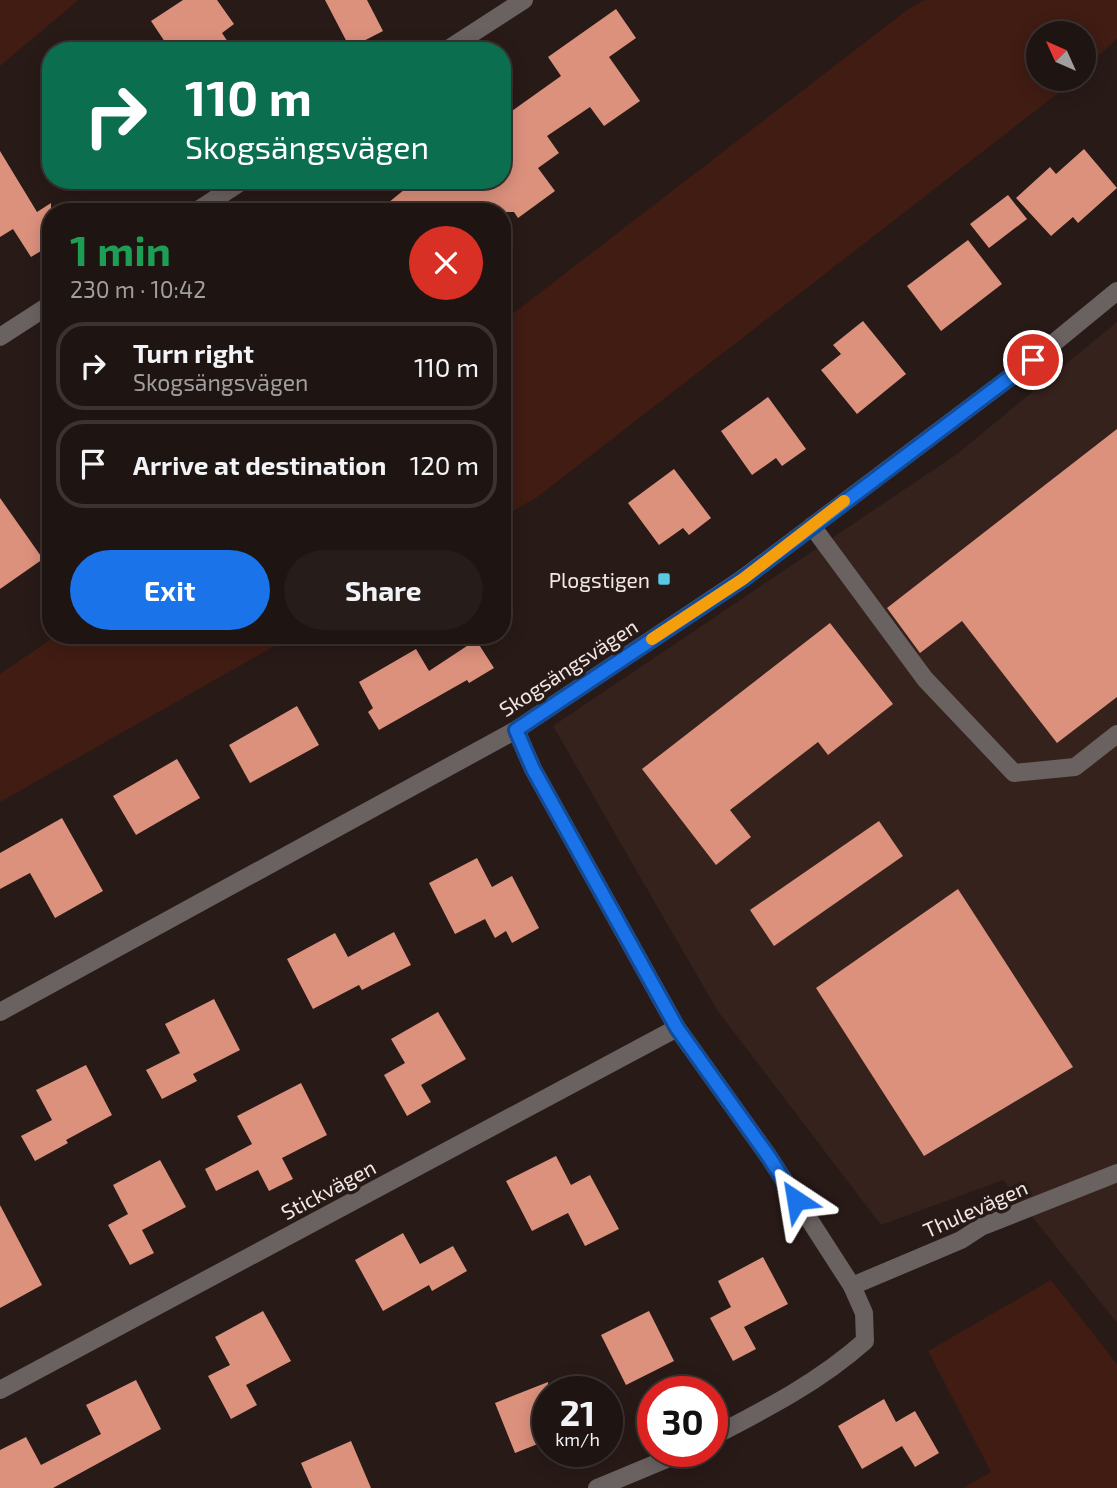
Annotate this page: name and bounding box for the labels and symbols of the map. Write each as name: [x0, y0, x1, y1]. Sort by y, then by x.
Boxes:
north arrow: [1026, 21, 1096, 91]
pin: [1003, 330, 1063, 390]
place label: Plogstigen: [549, 567, 650, 592]
marker: Plogstigen: [656, 571, 672, 587]
street label: Skogsängsvägen: [494, 613, 642, 721]
street label: Stickvägen: [276, 1154, 380, 1224]
position arrow: [759, 1163, 833, 1237]
street label: Thulevägen: [919, 1174, 1031, 1242]
speed limit sign: 30: [637, 1376, 728, 1467]

